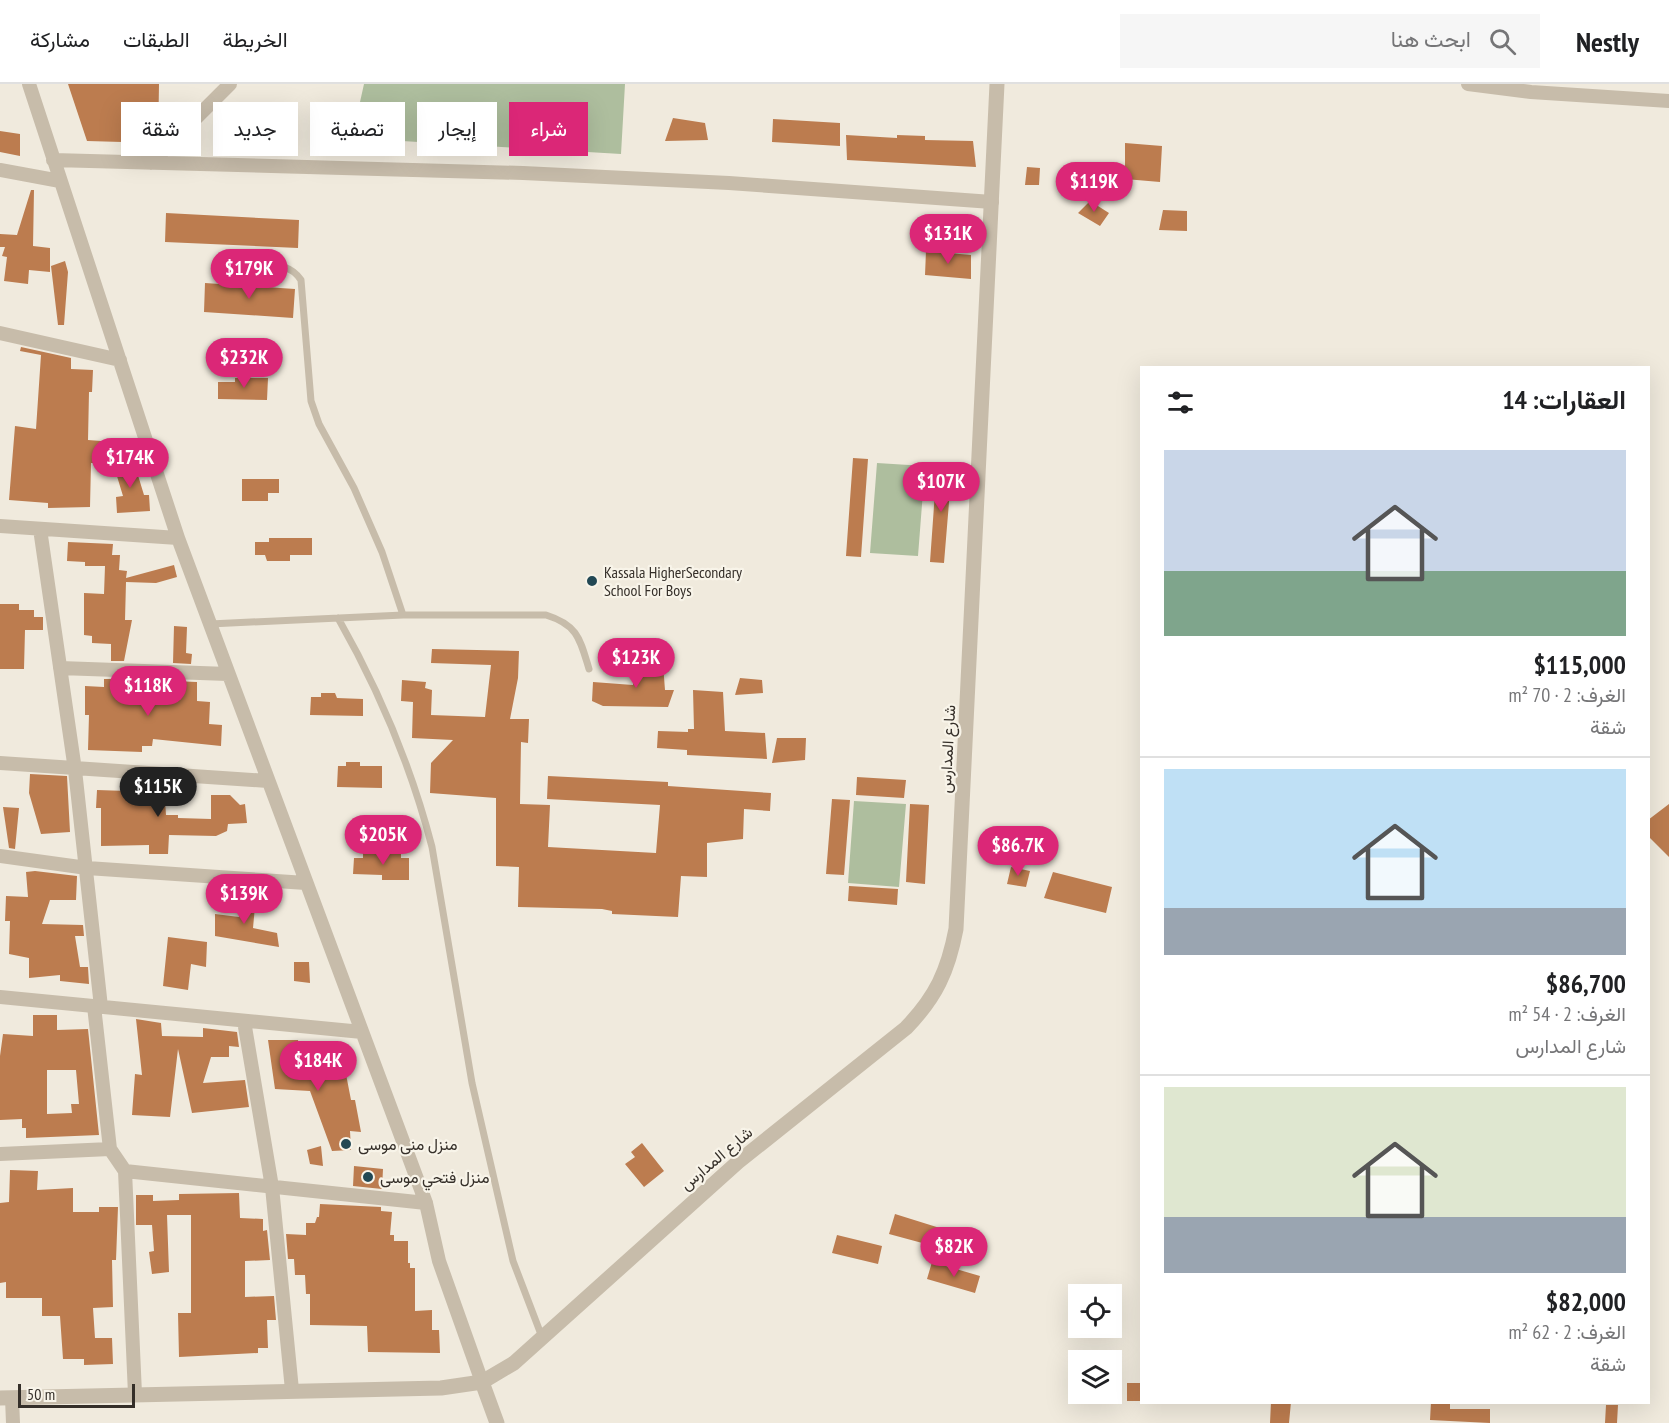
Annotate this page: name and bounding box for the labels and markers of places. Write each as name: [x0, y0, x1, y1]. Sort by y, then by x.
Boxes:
pin: $119K: [1052, 162, 1136, 213]
pin: $131K: [906, 214, 990, 265]
pin: $179K: [207, 249, 291, 300]
pin: $232K: [202, 338, 286, 389]
pin: $174K: [88, 438, 172, 489]
pin: $107K: [899, 462, 983, 513]
place label: Kassala HigherSecondary School For Boys: [604, 562, 742, 600]
marker: Kassala HigherSecondary School For Boys: [585, 574, 599, 588]
pin: $123K: [594, 638, 678, 689]
pin: $118K: [106, 666, 190, 717]
pin: $115K: [116, 767, 200, 818]
pin: $205K: [341, 815, 425, 866]
pin: $86.7K: [969, 826, 1067, 877]
pin: $139K: [202, 874, 286, 925]
pin: $184K: [276, 1041, 360, 1092]
place label: منزل منى موسى: [358, 1134, 458, 1155]
marker: منزل منى موسى: [339, 1137, 353, 1151]
place label: منزل فتحي موسى: [380, 1167, 490, 1191]
marker: منزل فتحي موسى: [361, 1170, 375, 1184]
pin: $82K: [918, 1227, 990, 1278]

